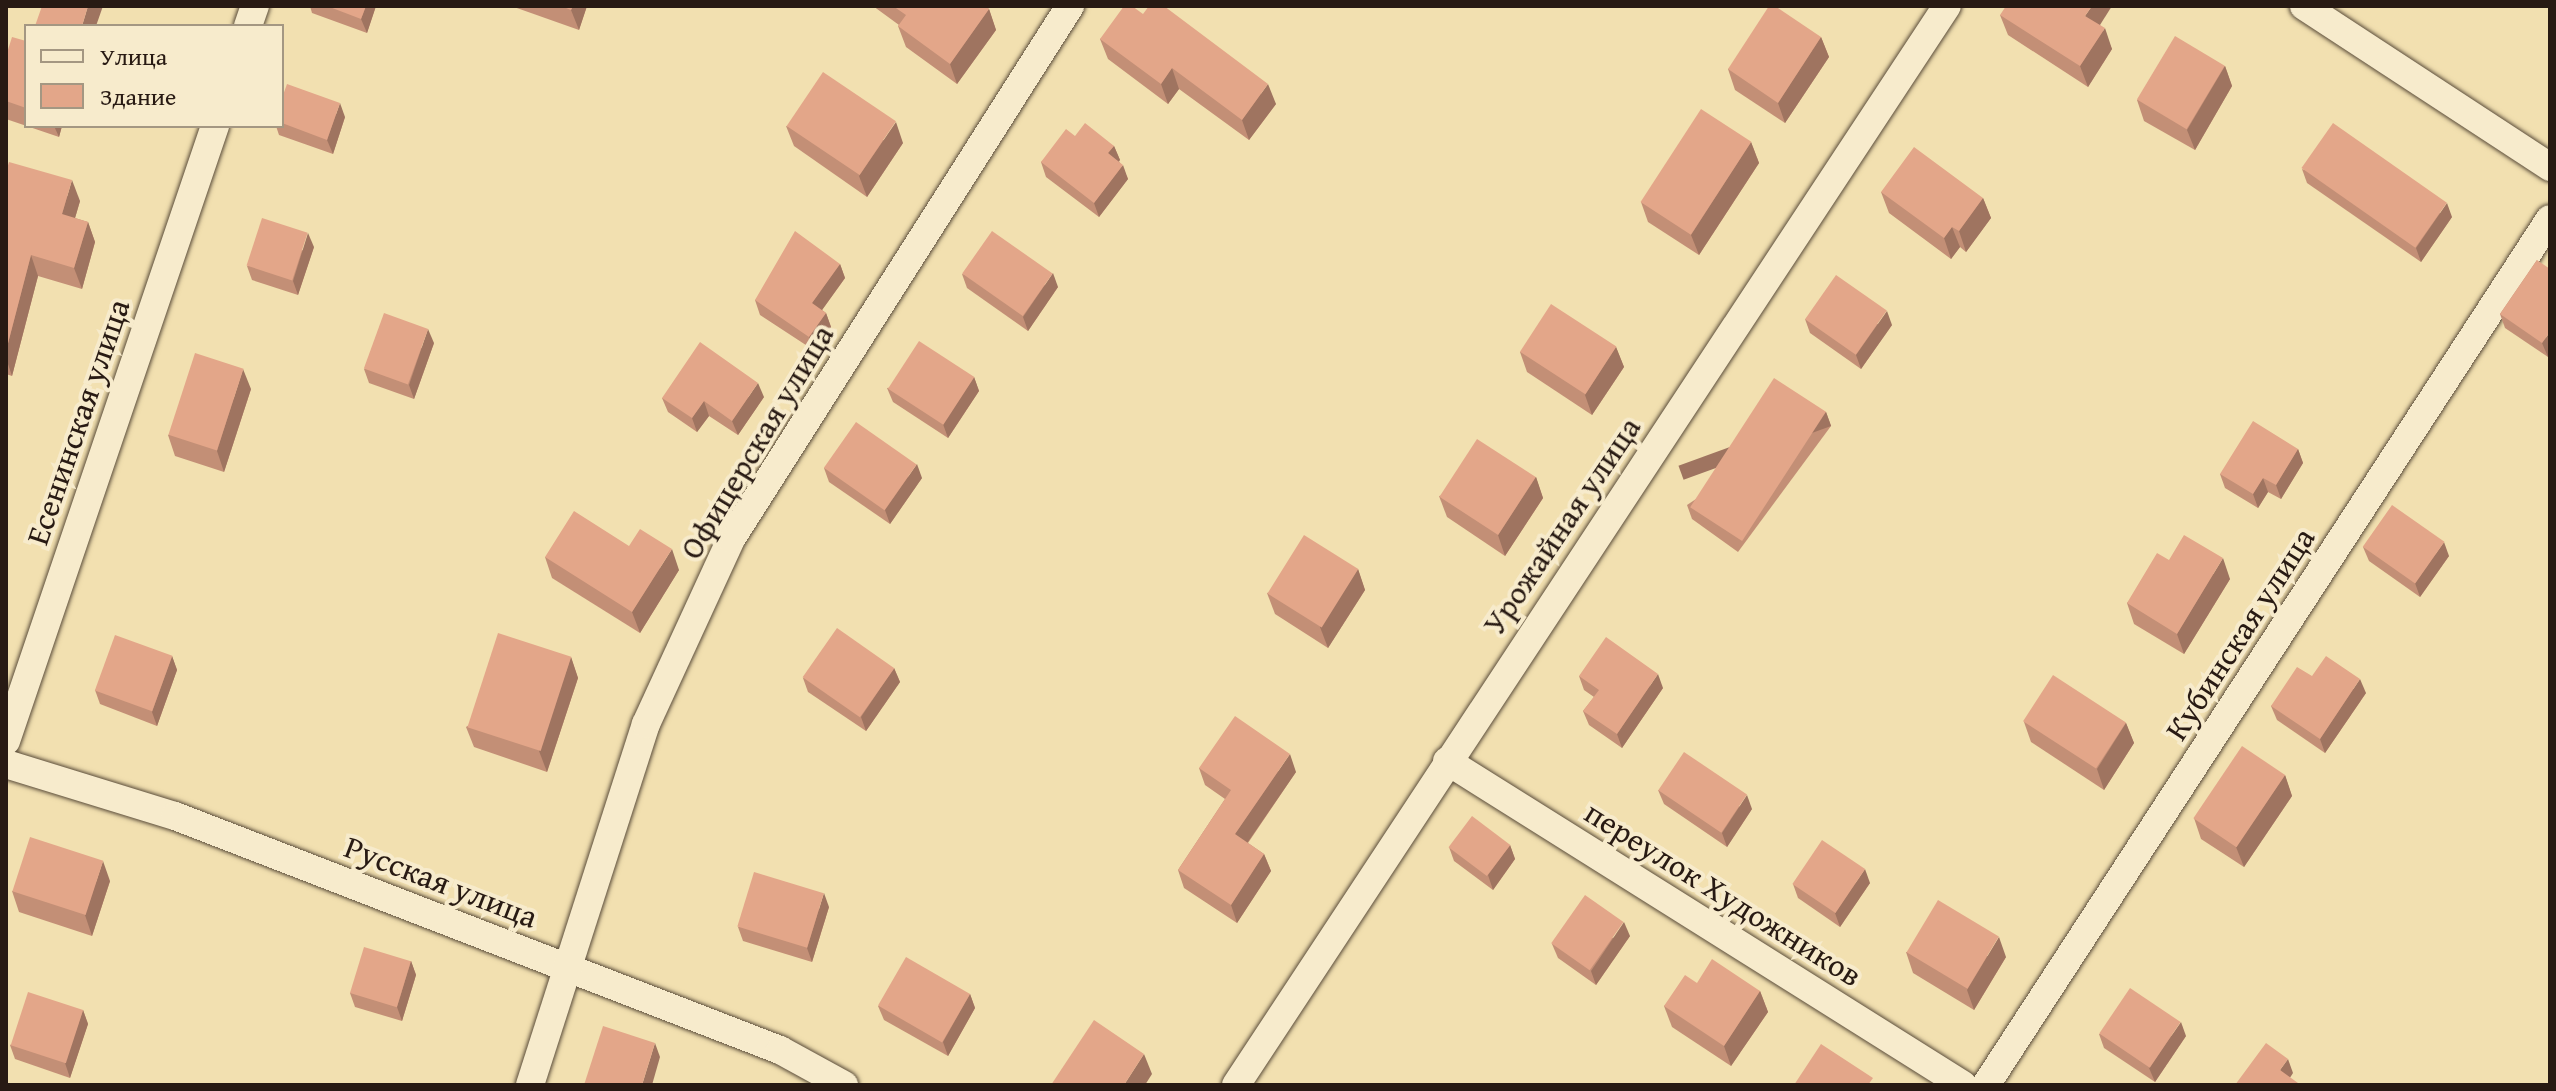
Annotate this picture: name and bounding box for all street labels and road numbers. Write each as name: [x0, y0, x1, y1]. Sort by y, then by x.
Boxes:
street label: Есенинская улица: [18, 294, 138, 550]
street label: Офицерская улица: [672, 318, 842, 566]
street label: Урожайная улица: [1475, 410, 1649, 642]
street label: Кубинская улица: [2157, 520, 2323, 748]
street label: переулок Художников: [1578, 793, 1868, 995]
street label: Русская улица: [339, 828, 543, 936]

